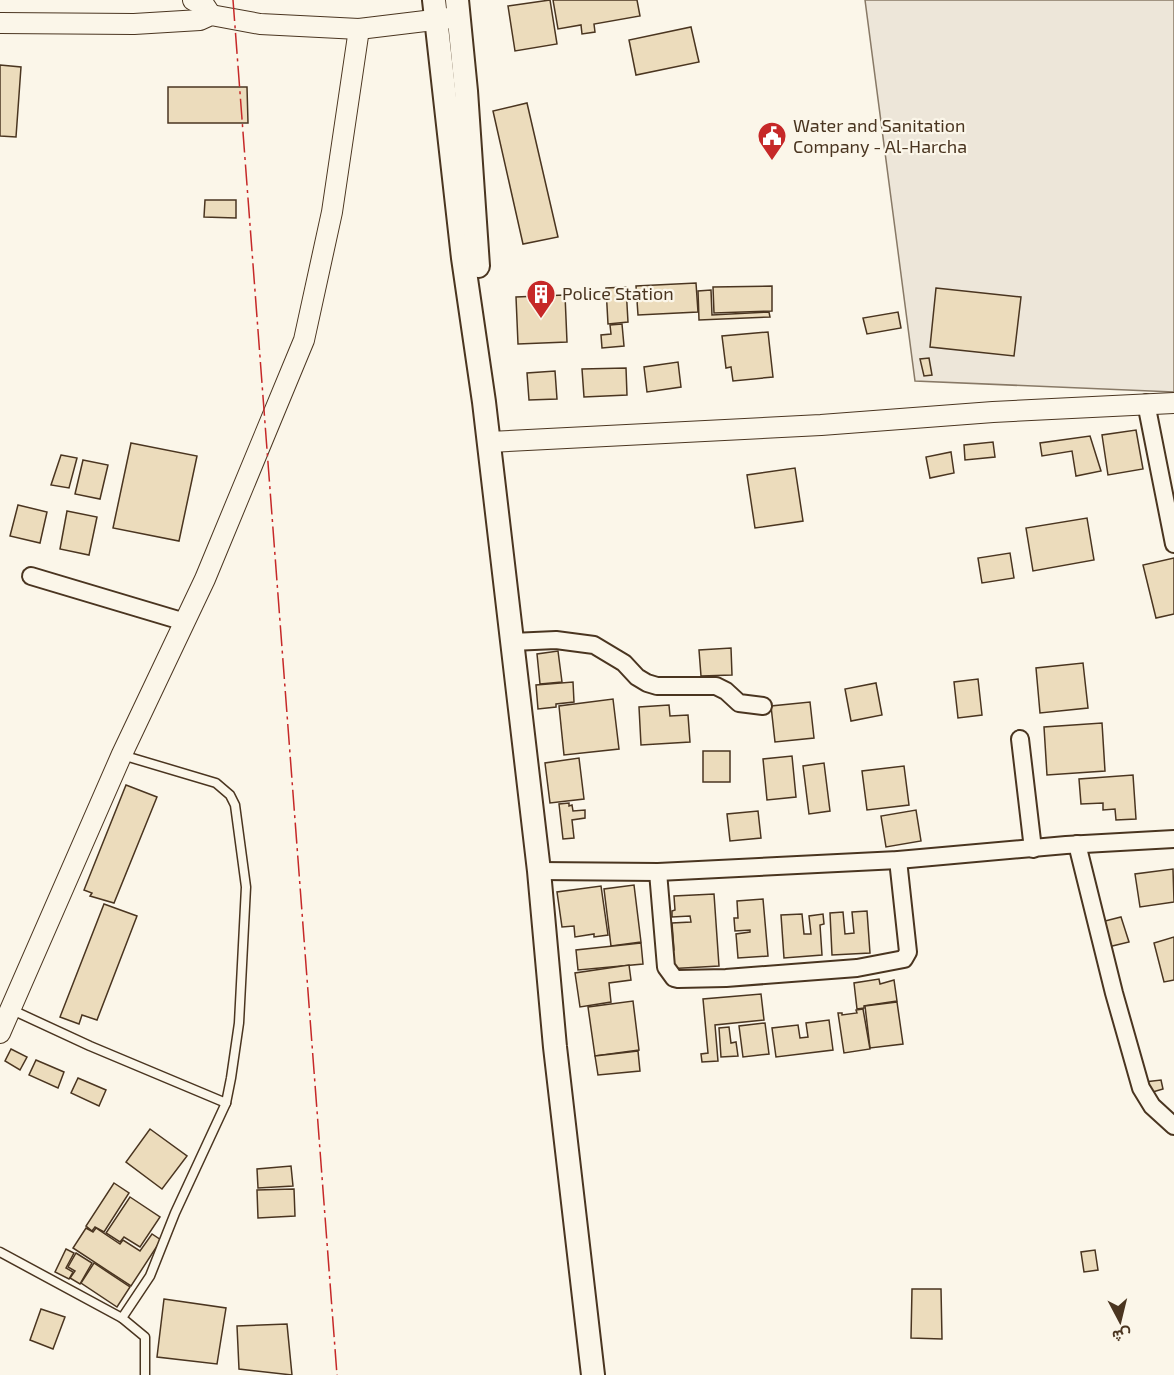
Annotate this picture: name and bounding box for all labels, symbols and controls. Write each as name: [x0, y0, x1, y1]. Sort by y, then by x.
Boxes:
place label: Water and Sanitation Company - Al-Harcha: [793, 114, 967, 157]
public building icon: Water and Sanitation Company - Al-Harcha: [756, 120, 788, 162]
building icon: Police Station: [525, 278, 557, 320]
place label: Police Station: [562, 282, 674, 304]
north arrow: [1090, 1291, 1150, 1351]
text: ش: [1111, 1325, 1133, 1347]

